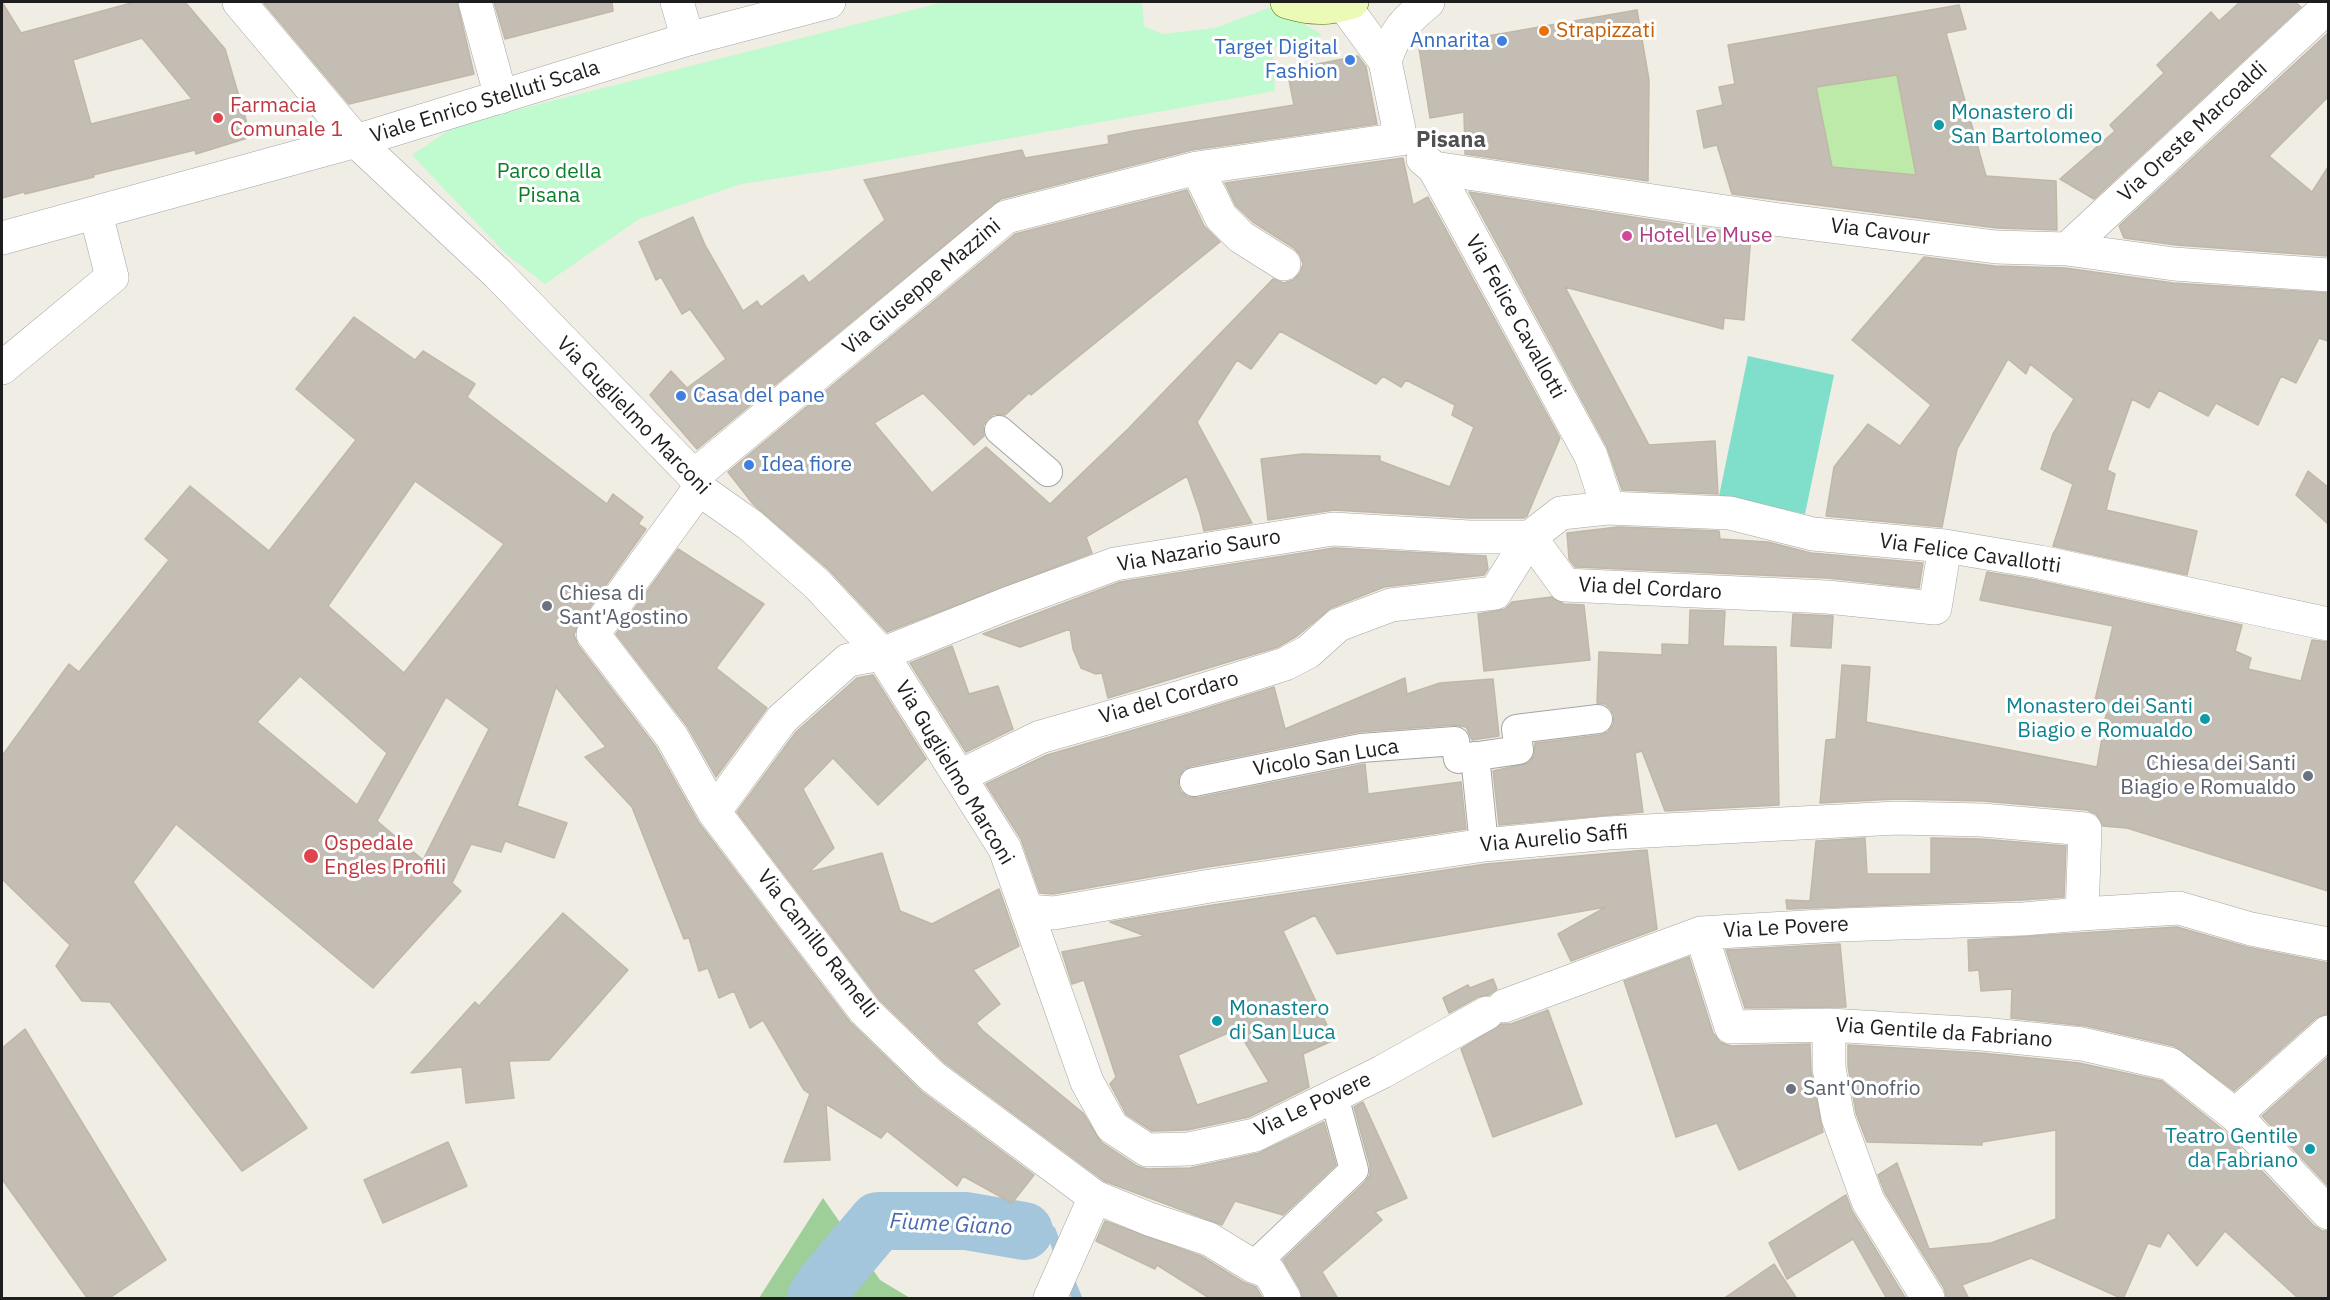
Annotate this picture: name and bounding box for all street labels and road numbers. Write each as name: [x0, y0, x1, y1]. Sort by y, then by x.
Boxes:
street label: Viale Enrico Stelluti Scala: [367, 55, 603, 149]
street label: Via Oreste Marcoaldi: [2113, 56, 2273, 208]
street label: Via Giuseppe Mazzini: [838, 213, 1006, 361]
street label: Via Cavour: [1829, 213, 1931, 251]
street label: Via Felice Cavallotti: [1460, 231, 1570, 403]
street label: Via Guglielmo Marconi: [551, 332, 715, 500]
street label: Via Nazario Sauro: [1115, 524, 1283, 578]
street label: Via Felice Cavallotti: [1878, 529, 2062, 579]
street label: Via del Cordaro: [1578, 573, 1722, 605]
street label: Via del Cordaro: [1096, 666, 1242, 730]
street label: Via Guglielmo Marconi: [889, 676, 1019, 870]
street label: Vicolo San Luca: [1251, 734, 1401, 782]
street label: Via Aurelio Saffi: [1479, 820, 1629, 858]
street label: Via Camillo Ramelli: [751, 865, 883, 1023]
street label: Via Le Povere: [1723, 912, 1849, 944]
street label: Via Gentile da Fabriano: [1835, 1013, 2053, 1053]
street label: Via Le Povere: [1251, 1067, 1375, 1143]

